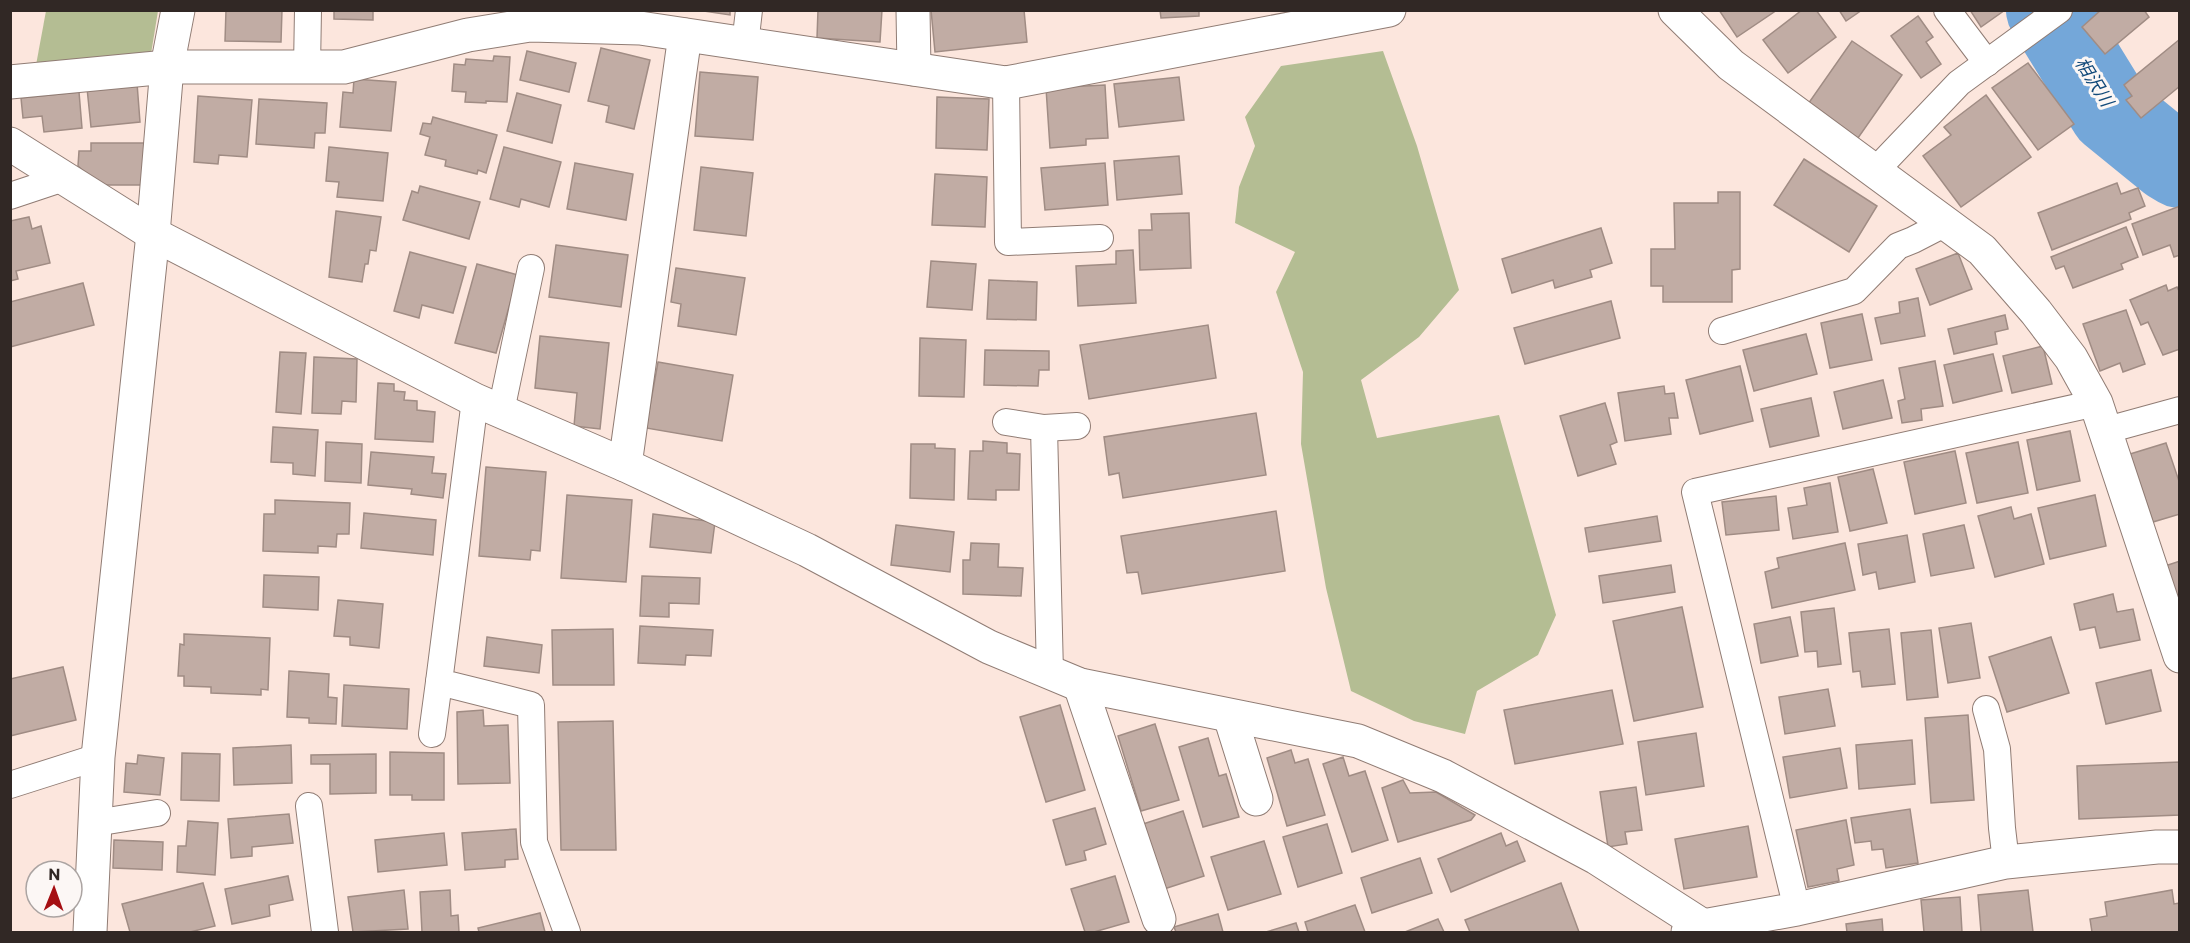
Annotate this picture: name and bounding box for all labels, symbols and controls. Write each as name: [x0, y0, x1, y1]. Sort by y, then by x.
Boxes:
water label: 相沢川: [2071, 53, 2120, 112]
north arrow: [24, 859, 84, 919]
text: N: [48, 864, 60, 883]

